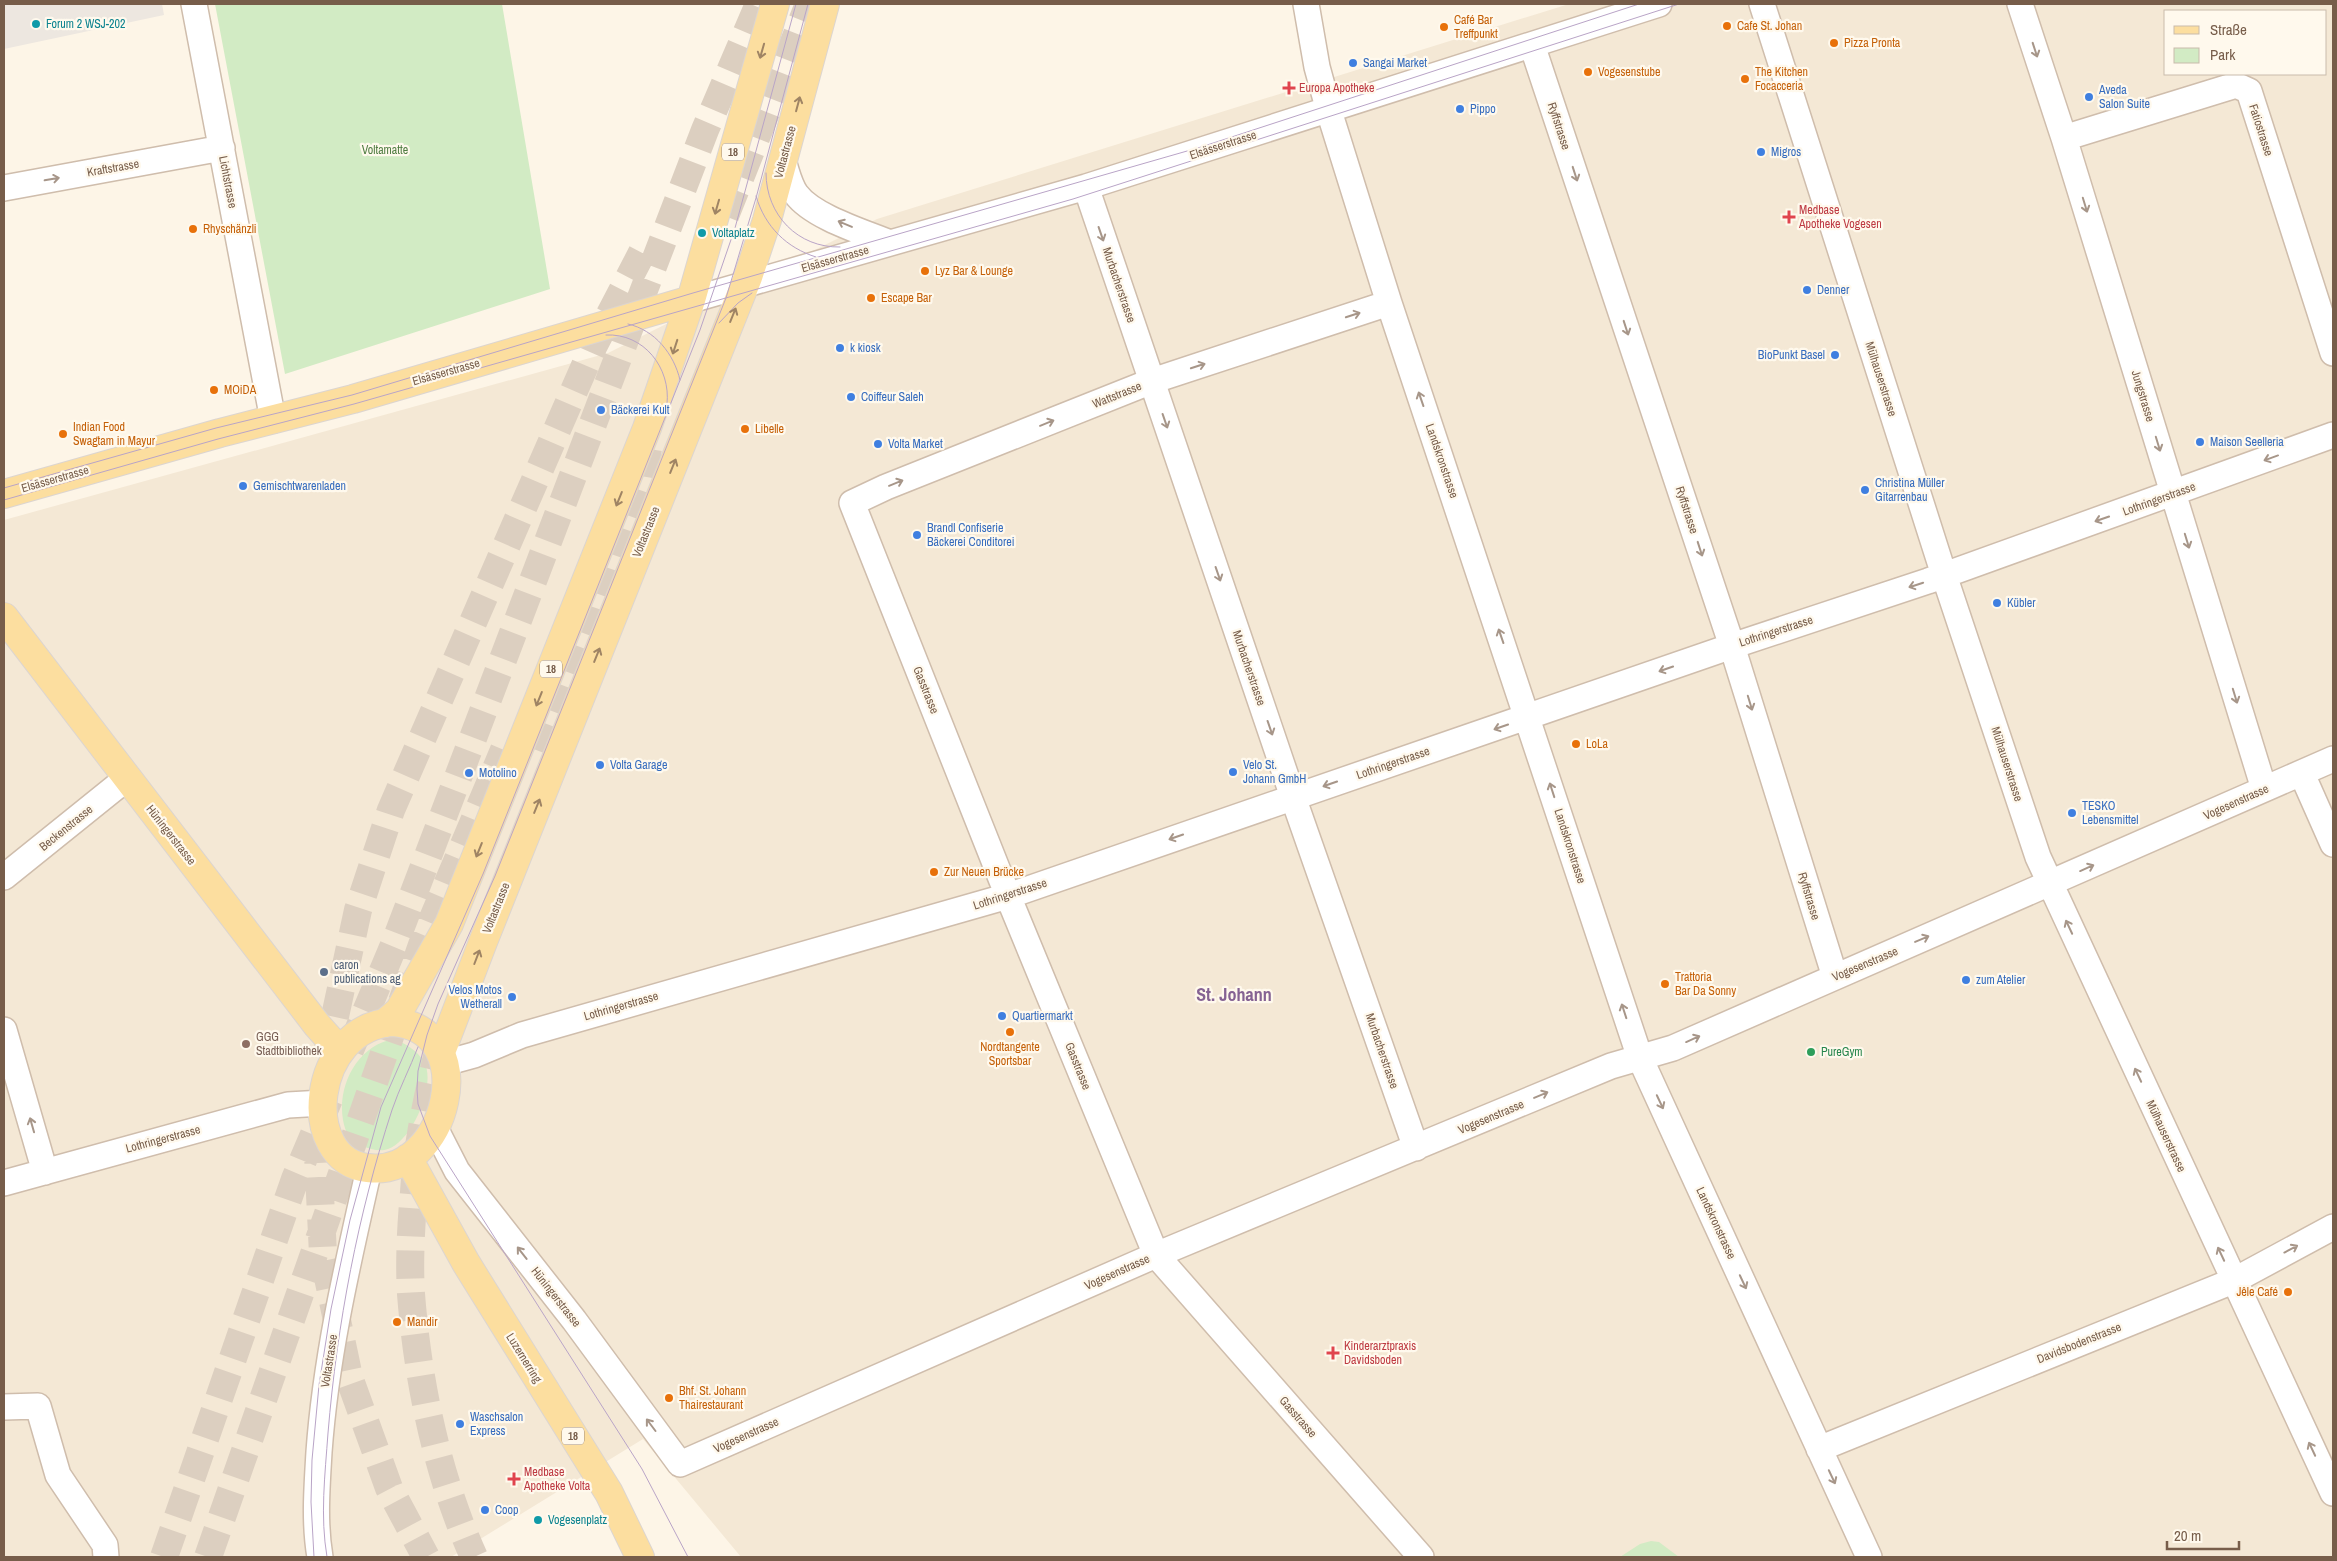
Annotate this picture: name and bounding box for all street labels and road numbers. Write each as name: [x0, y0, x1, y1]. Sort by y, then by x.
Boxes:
street label: Ryffstrasse: [1544, 100, 1574, 152]
street label: Fatiostrasse: [2245, 102, 2277, 158]
street label: Voltastrasse: [770, 124, 800, 180]
street label: Elsässerstrasse: [1188, 127, 1258, 163]
road number: 18: [722, 144, 744, 160]
street label: Lichtstrasse: [215, 154, 241, 210]
street label: Kraftstrasse: [86, 156, 140, 180]
street label: Elsässerstrasse: [799, 242, 871, 276]
street label: Murbacherstrasse: [1099, 245, 1139, 325]
street label: Mülhauserstrasse: [1861, 340, 1901, 418]
street label: Elsässerstrasse: [410, 355, 482, 389]
street label: Jungstrasse: [2128, 368, 2158, 424]
street label: Wattstrasse: [1090, 378, 1144, 412]
street label: Landskronstrasse: [1422, 422, 1462, 500]
street label: Elsässerstrasse: [19, 462, 91, 496]
street label: Lothringerstrasse: [2120, 478, 2198, 520]
street label: Ryffstrasse: [1672, 484, 1702, 536]
street label: Voltastrasse: [629, 504, 663, 560]
street label: Lothringerstrasse: [1737, 612, 1815, 650]
street label: Murbacherstrasse: [1229, 628, 1269, 708]
road number: 18: [540, 661, 562, 678]
street label: Gasstrasse: [909, 664, 943, 716]
street label: Mülhauserstrasse: [1987, 725, 2027, 803]
street label: Lothringerstrasse: [1354, 743, 1432, 783]
street label: Vogesenstrasse: [2201, 780, 2271, 824]
street label: Beckenstrasse: [36, 801, 96, 855]
street label: Hüningerstrasse: [142, 802, 200, 868]
street label: Landskronstrasse: [1550, 807, 1590, 885]
street label: Ryffstrasse: [1794, 870, 1824, 922]
street label: Lothringerstrasse: [971, 875, 1049, 913]
street label: Voltastrasse: [479, 880, 513, 936]
street label: Vogesenstrasse: [1830, 943, 1900, 985]
street label: Lothringerstrasse: [582, 988, 660, 1024]
street label: Murbacherstrasse: [1362, 1011, 1402, 1091]
street label: Gasstrasse: [1061, 1040, 1095, 1092]
street label: Vogesenstrasse: [1456, 1096, 1526, 1138]
street label: Mülhauserstrasse: [2142, 1097, 2190, 1175]
street label: Lothringerstrasse: [124, 1121, 202, 1157]
street label: Landskronstrasse: [1692, 1184, 1740, 1262]
street label: Vogesenstrasse: [1082, 1250, 1152, 1294]
street label: Hüningerstrasse: [527, 1264, 585, 1330]
street label: Davidsbodenstrasse: [2034, 1319, 2124, 1367]
street label: Luzernerring: [502, 1330, 546, 1386]
street label: Voltastrasse: [317, 1333, 341, 1389]
street label: Gasstrasse: [1276, 1393, 1320, 1441]
street label: Vogesenstrasse: [711, 1413, 781, 1457]
road number: 18: [562, 1428, 584, 1444]

